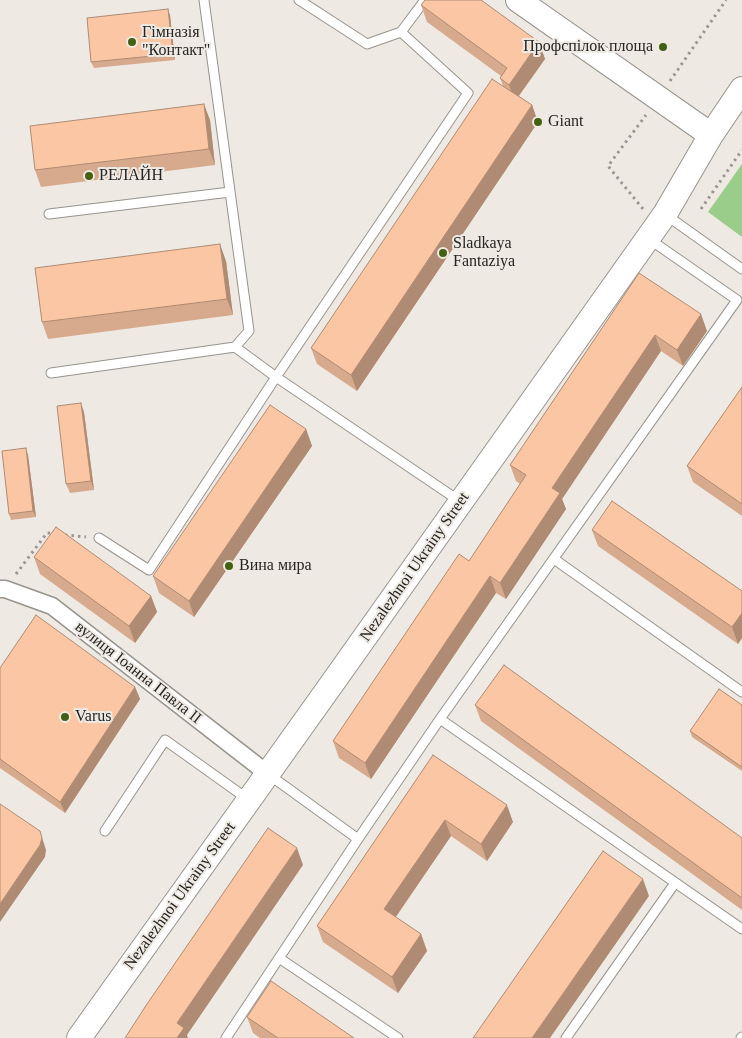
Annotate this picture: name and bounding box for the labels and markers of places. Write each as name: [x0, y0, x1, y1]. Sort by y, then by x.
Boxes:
place label: Гімназія "Контакт": [142, 23, 210, 61]
marker: Гімназія "Контакт": [126, 36, 138, 48]
place label: Профспілок площа: [523, 37, 653, 57]
marker: Профспілок площа: [657, 41, 669, 53]
place label: Giant: [548, 112, 584, 132]
marker: Giant: [532, 116, 544, 128]
place label: РЕЛАЙН: [99, 166, 163, 186]
marker: РЕЛАЙН: [83, 170, 95, 182]
place label: Sladkaya Fantaziya: [453, 234, 515, 272]
marker: Sladkaya Fantaziya: [437, 247, 449, 259]
place label: Вина мира: [239, 556, 312, 576]
marker: Вина мира: [223, 560, 235, 572]
place label: Varus: [75, 707, 111, 727]
marker: Varus: [59, 711, 71, 723]

